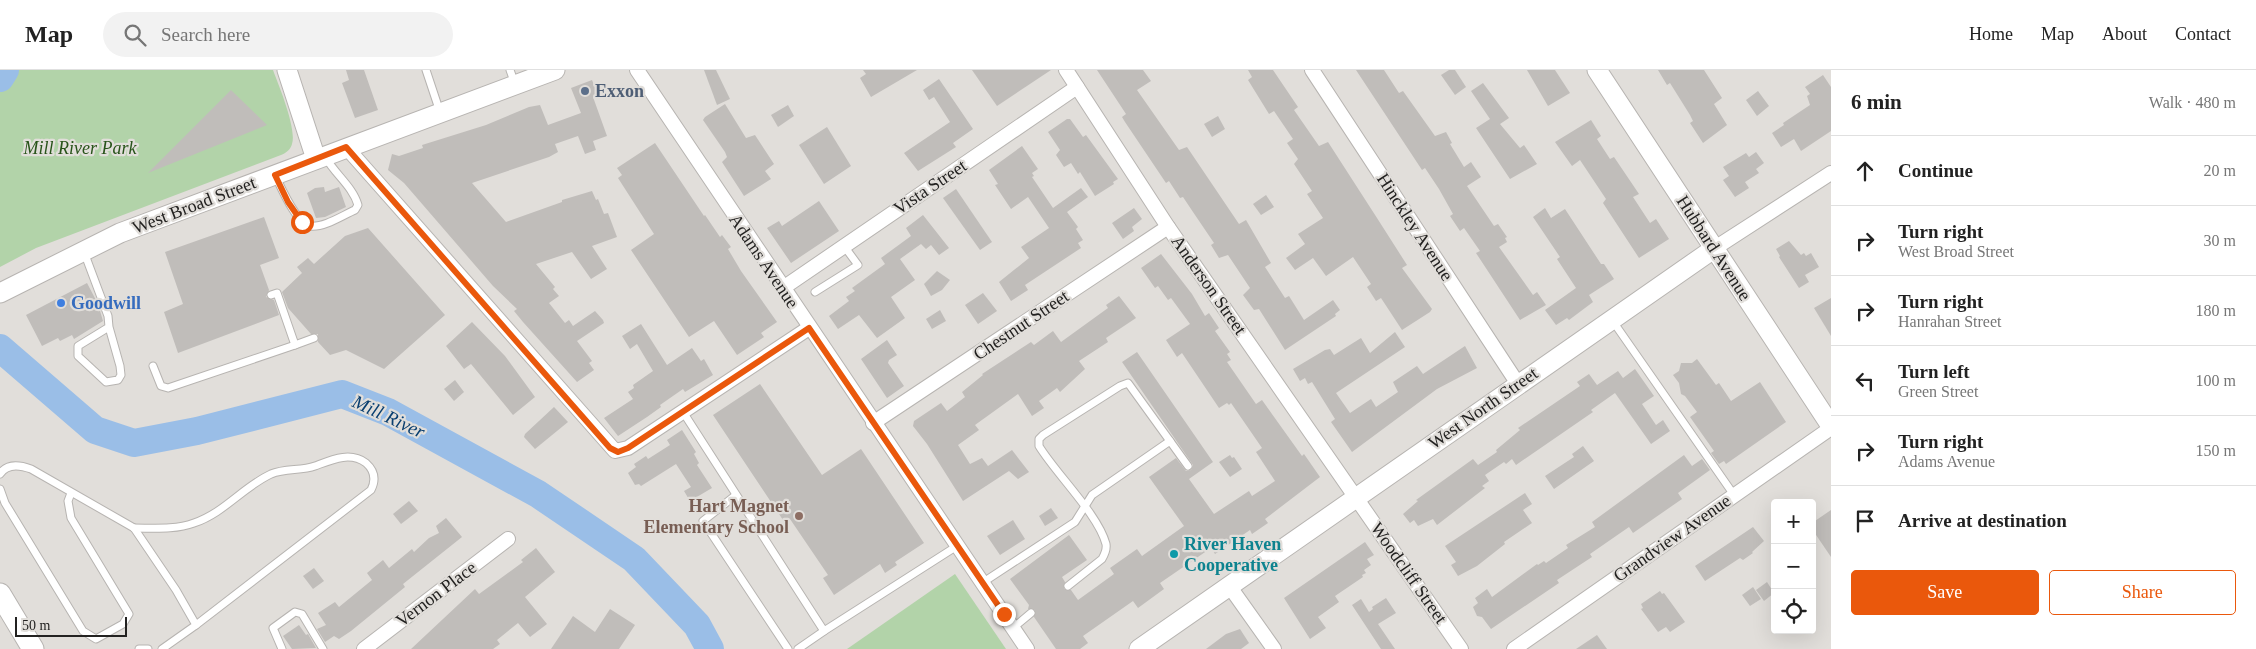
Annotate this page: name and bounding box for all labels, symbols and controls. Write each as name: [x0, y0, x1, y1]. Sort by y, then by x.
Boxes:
search box: [103, 12, 453, 57]
text: Map: [25, 21, 73, 47]
icon: search: [121, 21, 149, 49]
text: Search here: [161, 24, 250, 45]
text: Home: [1969, 24, 2013, 44]
text: Map: [2041, 24, 2074, 44]
text: About: [2102, 24, 2147, 44]
text: Contact: [2175, 24, 2231, 44]
place label: Exxon: [595, 81, 644, 101]
marker: Exxon: [579, 85, 591, 97]
text: 6 min: [1851, 90, 1902, 114]
text: Walk · 480 m: [2149, 94, 2236, 111]
park label: Mill River Park: [23, 138, 137, 158]
street label: Vista Street: [890, 155, 970, 219]
icon: ahead: [1851, 157, 1879, 185]
text: Continue: [1898, 160, 1973, 181]
text: 20 m: [2204, 162, 2236, 179]
street label: Hinckley Avenue: [1373, 169, 1457, 285]
street label: West Broad Street: [129, 172, 259, 238]
street label: Hubbard Avenue: [1673, 192, 1755, 304]
street label: Adams Avenue: [725, 210, 803, 312]
route start: [291, 211, 314, 234]
text: Turn right: [1898, 221, 1983, 242]
icon: right: [1851, 227, 1879, 255]
street label: Anderson Street: [1167, 232, 1251, 338]
text: 30 m: [2204, 232, 2236, 249]
text: West Broad Street: [1898, 243, 2014, 260]
street label: Chestnut Street: [970, 286, 1072, 364]
text: Turn right: [1898, 291, 1983, 312]
place label: Goodwill: [71, 293, 141, 313]
marker: Goodwill: [55, 297, 67, 309]
icon: right: [1851, 297, 1879, 325]
text: 180 m: [2196, 302, 2236, 319]
text: Hanrahan Street: [1898, 313, 2002, 330]
text: Turn left: [1898, 361, 1970, 382]
street label: West North Street: [1425, 363, 1541, 453]
icon: left: [1851, 367, 1879, 395]
text: 100 m: [2196, 372, 2236, 389]
text: Green Street: [1898, 383, 1978, 400]
water label: Mill River: [348, 390, 429, 443]
text: Turn right: [1898, 431, 1983, 452]
icon: right: [1851, 437, 1879, 465]
text: 150 m: [2196, 442, 2236, 459]
text: Adams Avenue: [1898, 453, 1995, 470]
street label: Grandview Avenue: [1610, 490, 1734, 586]
place label: Hart Magnet Elementary School: [644, 496, 789, 537]
map controls: [1771, 499, 1816, 634]
button: +: [1771, 499, 1816, 544]
icon: arrive: [1851, 507, 1879, 535]
marker: Hart Magnet Elementary School: [793, 510, 805, 522]
text: Arrive at destination: [1898, 510, 2067, 531]
street label: Woodcliff Street: [1367, 519, 1451, 627]
place label: River Haven Cooperative: [1184, 534, 1281, 575]
button: −: [1771, 544, 1816, 589]
marker: River Haven Cooperative: [1168, 548, 1180, 560]
street label: Vernon Place: [392, 557, 480, 631]
button: Save: [1851, 570, 2039, 615]
button: Share: [2049, 570, 2236, 615]
button: locate: [1771, 589, 1816, 634]
route end: [993, 603, 1016, 626]
scale bar: [15, 614, 128, 637]
text: 50 m: [22, 618, 50, 633]

